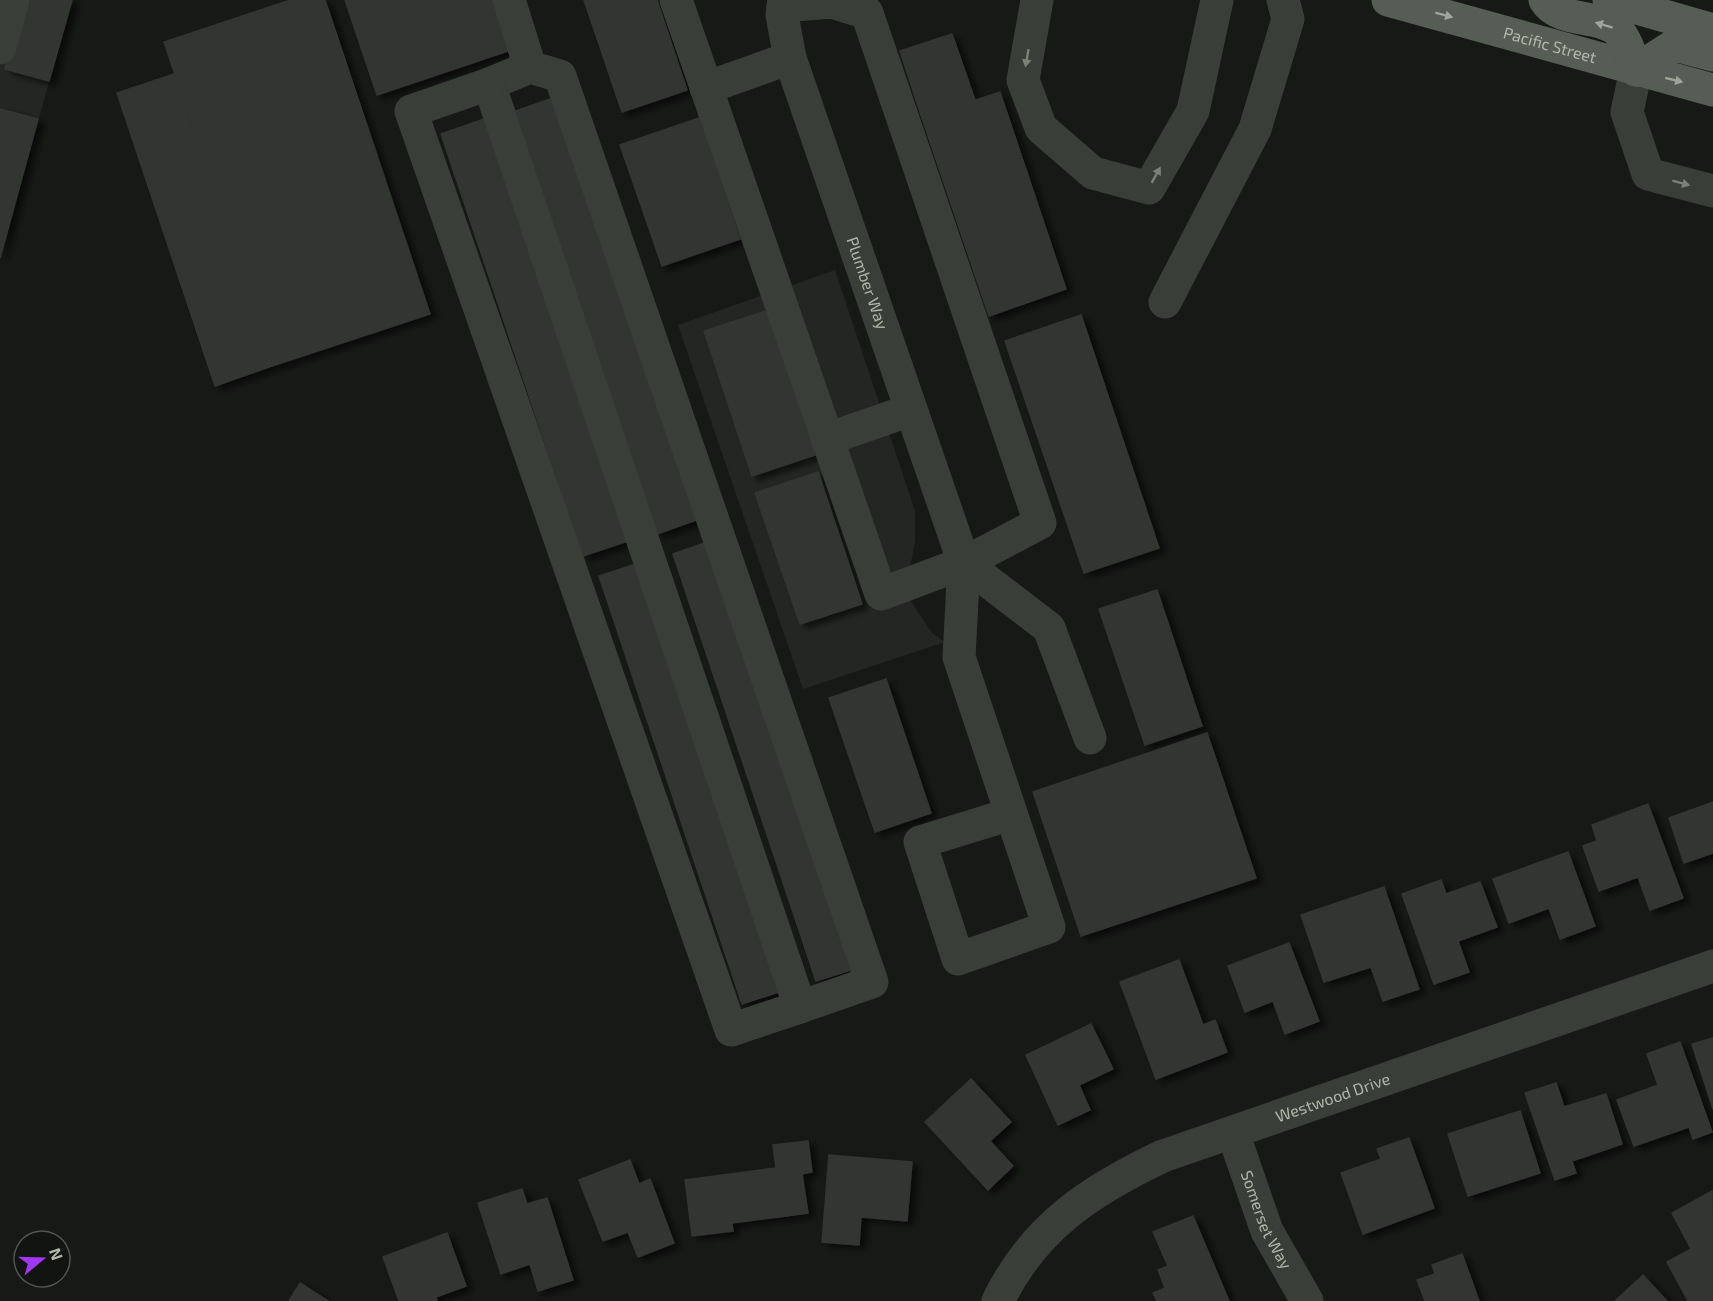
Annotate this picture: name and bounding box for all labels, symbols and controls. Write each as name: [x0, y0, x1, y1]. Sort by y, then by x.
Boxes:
one-way arrow: [1435, 11, 1453, 20]
one-way arrow: [1595, 20, 1613, 29]
street label: Pacific Street: [1501, 22, 1599, 66]
one-way arrow: [1022, 48, 1031, 67]
one-way arrow: [1665, 75, 1683, 85]
one-way arrow: [1151, 167, 1162, 183]
one-way arrow: [1672, 178, 1690, 188]
street label: Plumber Way: [843, 234, 893, 332]
street label: Westwood Drive: [1273, 1068, 1392, 1125]
street label: Somerset Way: [1238, 1168, 1297, 1272]
north arrow: [12, 1229, 72, 1289]
text: N: [46, 1245, 68, 1263]

